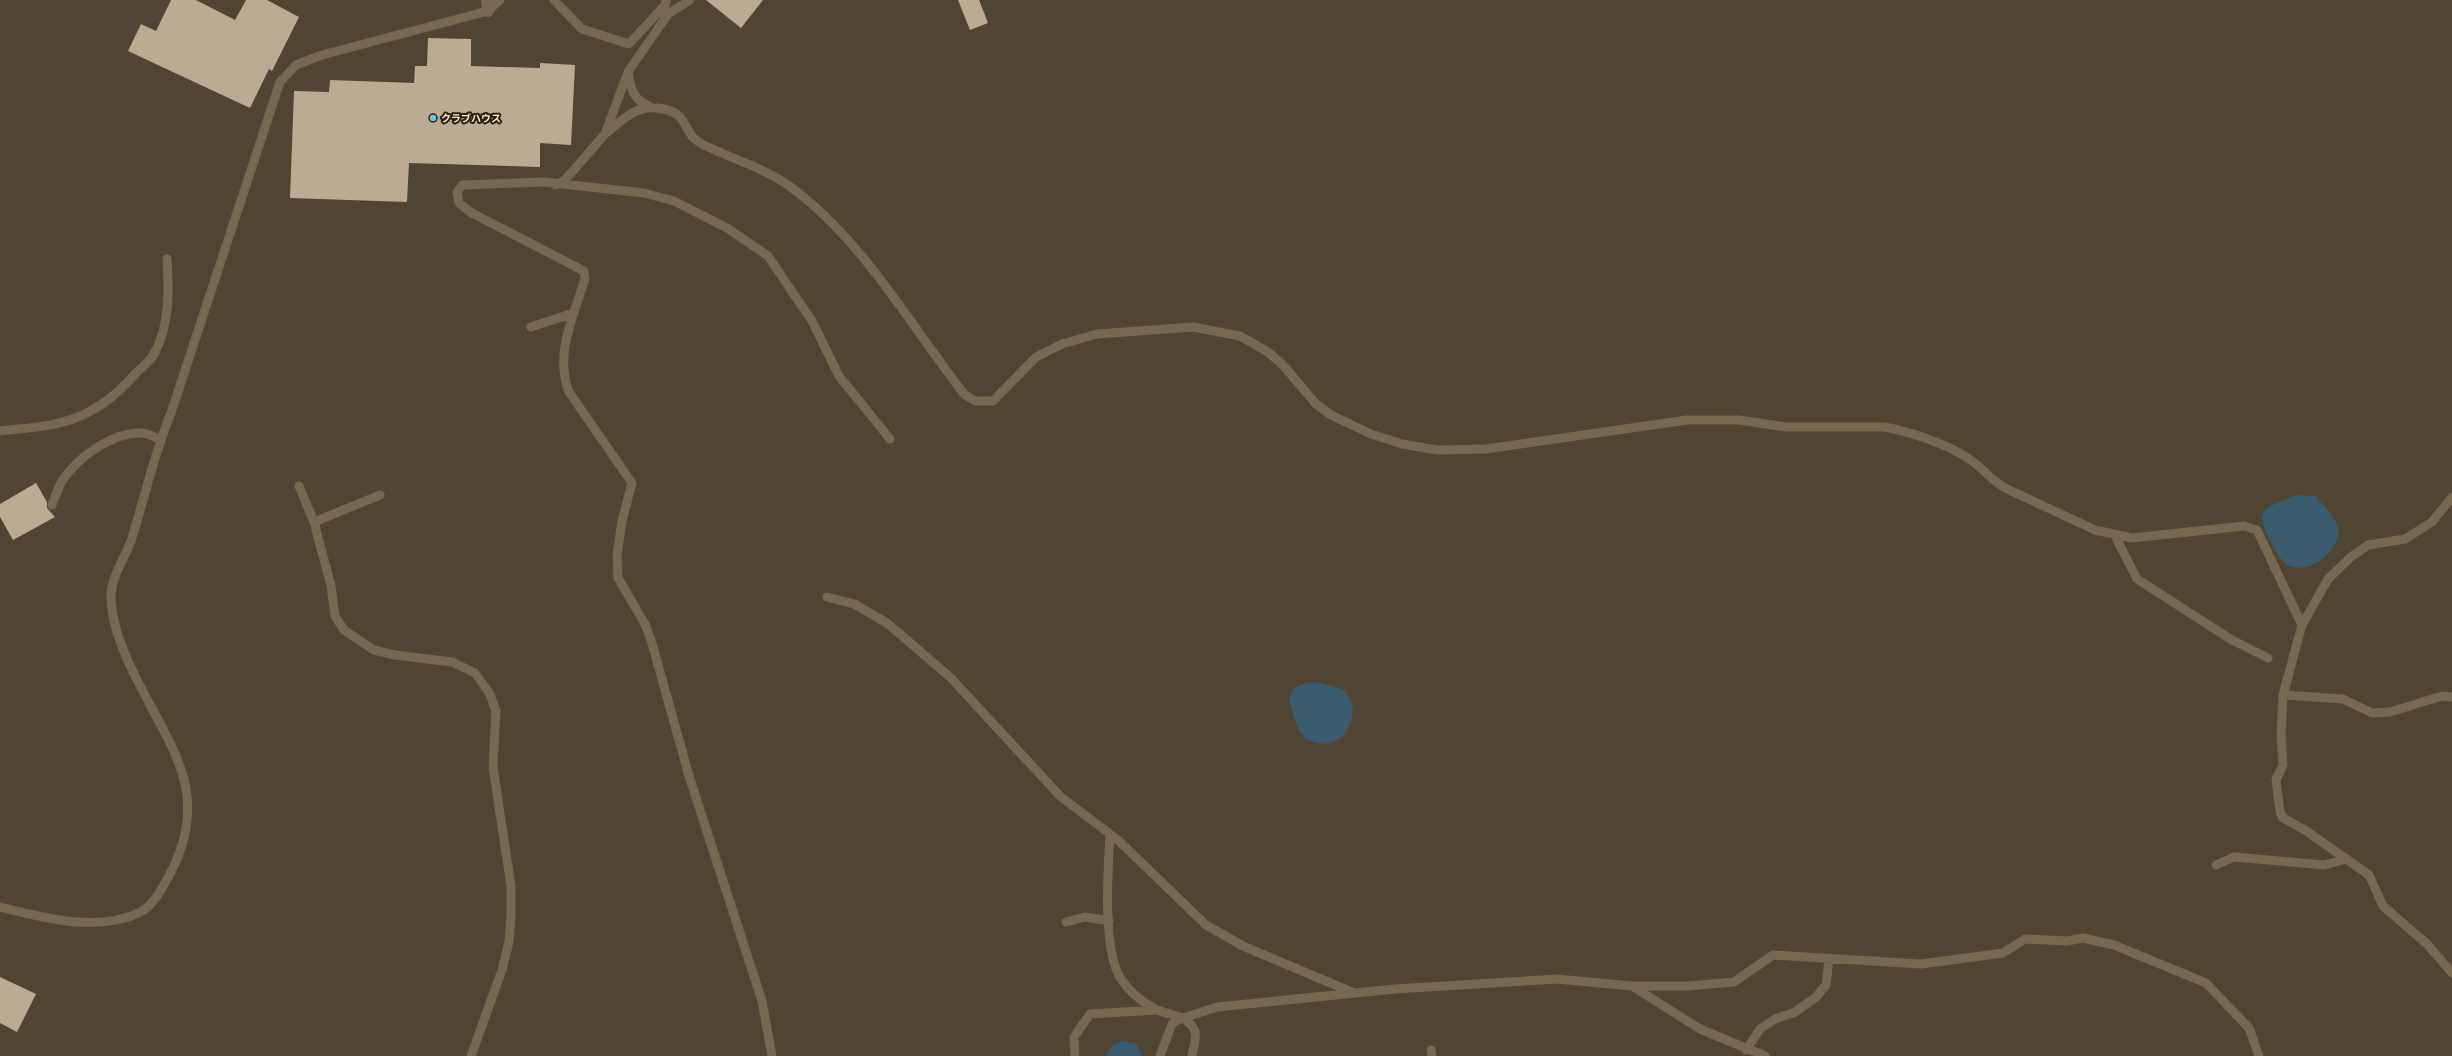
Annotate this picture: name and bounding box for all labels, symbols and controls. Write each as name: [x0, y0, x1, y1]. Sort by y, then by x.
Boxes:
place label: クラブハウス: [441, 112, 501, 125]
marker: クラブハウス: [428, 113, 438, 123]

